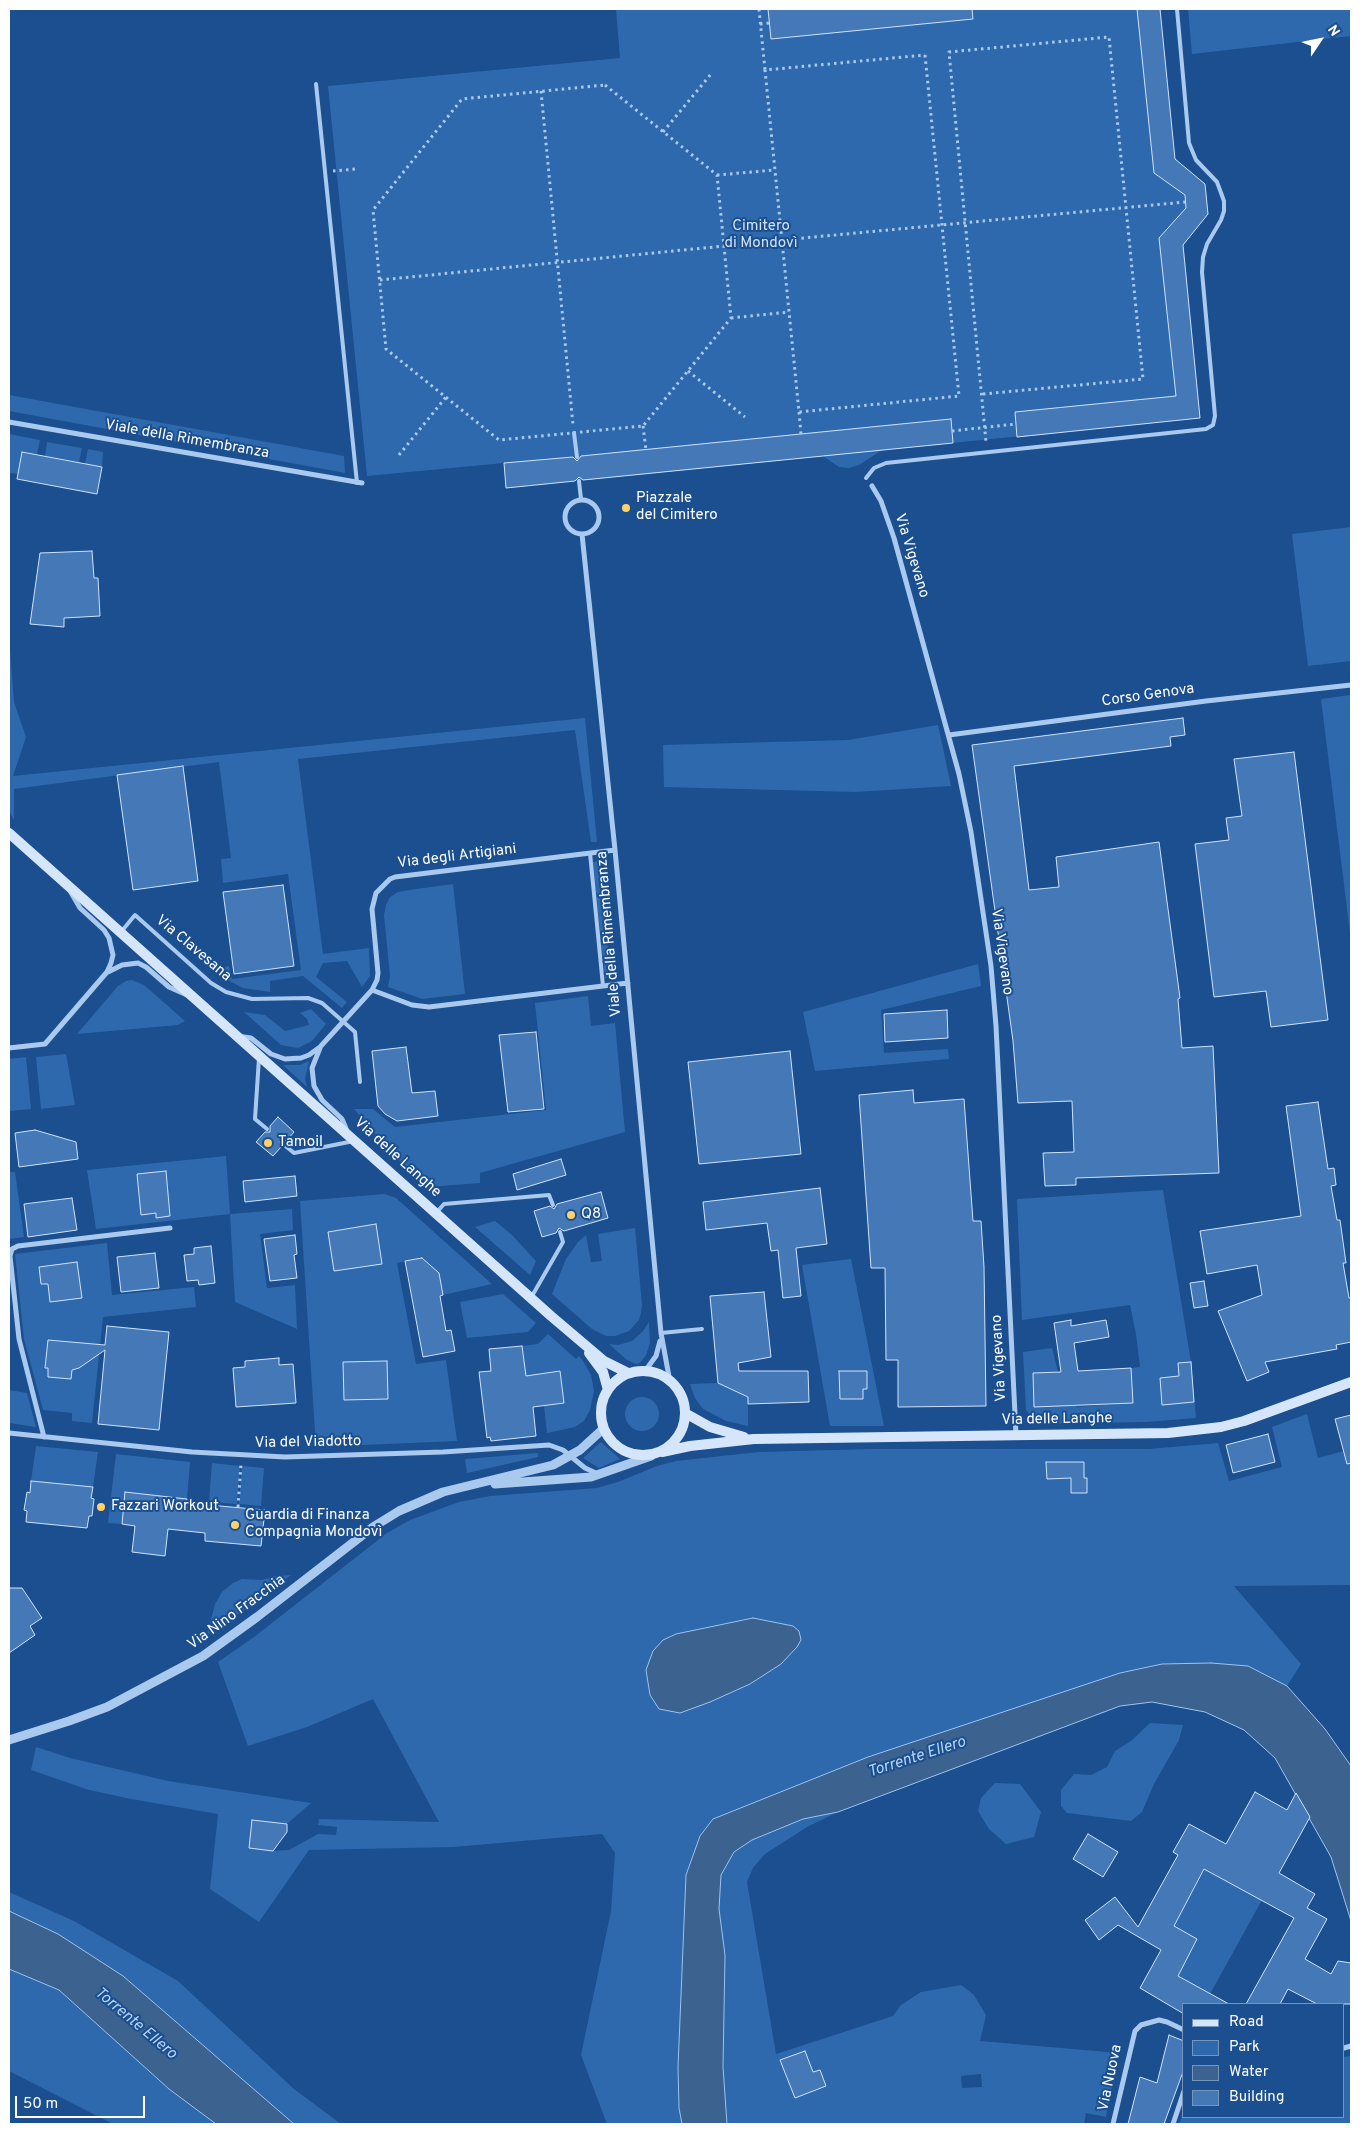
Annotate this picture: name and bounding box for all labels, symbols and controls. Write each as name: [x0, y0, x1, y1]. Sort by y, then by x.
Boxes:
north arrow: [1295, 15, 1345, 65]
text: N: [1323, 22, 1343, 40]
park label: Cimitero di Mondovì: [724, 218, 798, 253]
street label: Viale della Rimembranza: [104, 417, 270, 463]
place label: Piazzale del Cimitero: [636, 490, 718, 525]
marker: Piazzale del Cimitero: [620, 502, 632, 514]
street label: Via Vigevano: [890, 512, 932, 600]
street label: Corso Genova: [1101, 681, 1195, 711]
street label: Via degli Artigiani: [397, 841, 517, 873]
street label: Viale della Rimembranza: [594, 850, 626, 1018]
street label: Via Vigevano: [986, 908, 1016, 996]
street label: Via Clavesana: [151, 912, 235, 986]
street label: Via delle Langhe: [350, 1114, 444, 1202]
place label: Tamoil: [278, 1134, 323, 1152]
marker: Tamoil: [262, 1137, 274, 1149]
place label: Q8: [581, 1206, 601, 1224]
marker: Q8: [565, 1209, 577, 1221]
street label: Via Vigevano: [989, 1314, 1011, 1402]
street label: Via delle Langhe: [1001, 1410, 1113, 1430]
street label: Via del Viadotto: [255, 1433, 361, 1453]
place label: Fazzari Workout: [111, 1498, 219, 1516]
marker: Fazzari Workout: [95, 1501, 107, 1513]
place label: Guardia di Finanza Compagnia Mondovì: [245, 1507, 382, 1542]
marker: Guardia di Finanza Compagnia Mondovì: [229, 1519, 241, 1531]
street label: Via Nino Fracchia: [185, 1572, 289, 1654]
water label: Torrente Ellero: [866, 1733, 968, 1783]
water label: Torrente Ellero: [90, 1984, 180, 2064]
legend: [1182, 2003, 1345, 2118]
text: Road: [1229, 2013, 1264, 2032]
text: Park: [1229, 2038, 1260, 2057]
street label: Via Nuova: [1095, 2043, 1127, 2113]
text: Water: [1229, 2063, 1268, 2082]
scale bar: [18, 2086, 148, 2118]
text: Building: [1229, 2088, 1284, 2107]
text: 50 m: [23, 2095, 58, 2114]

